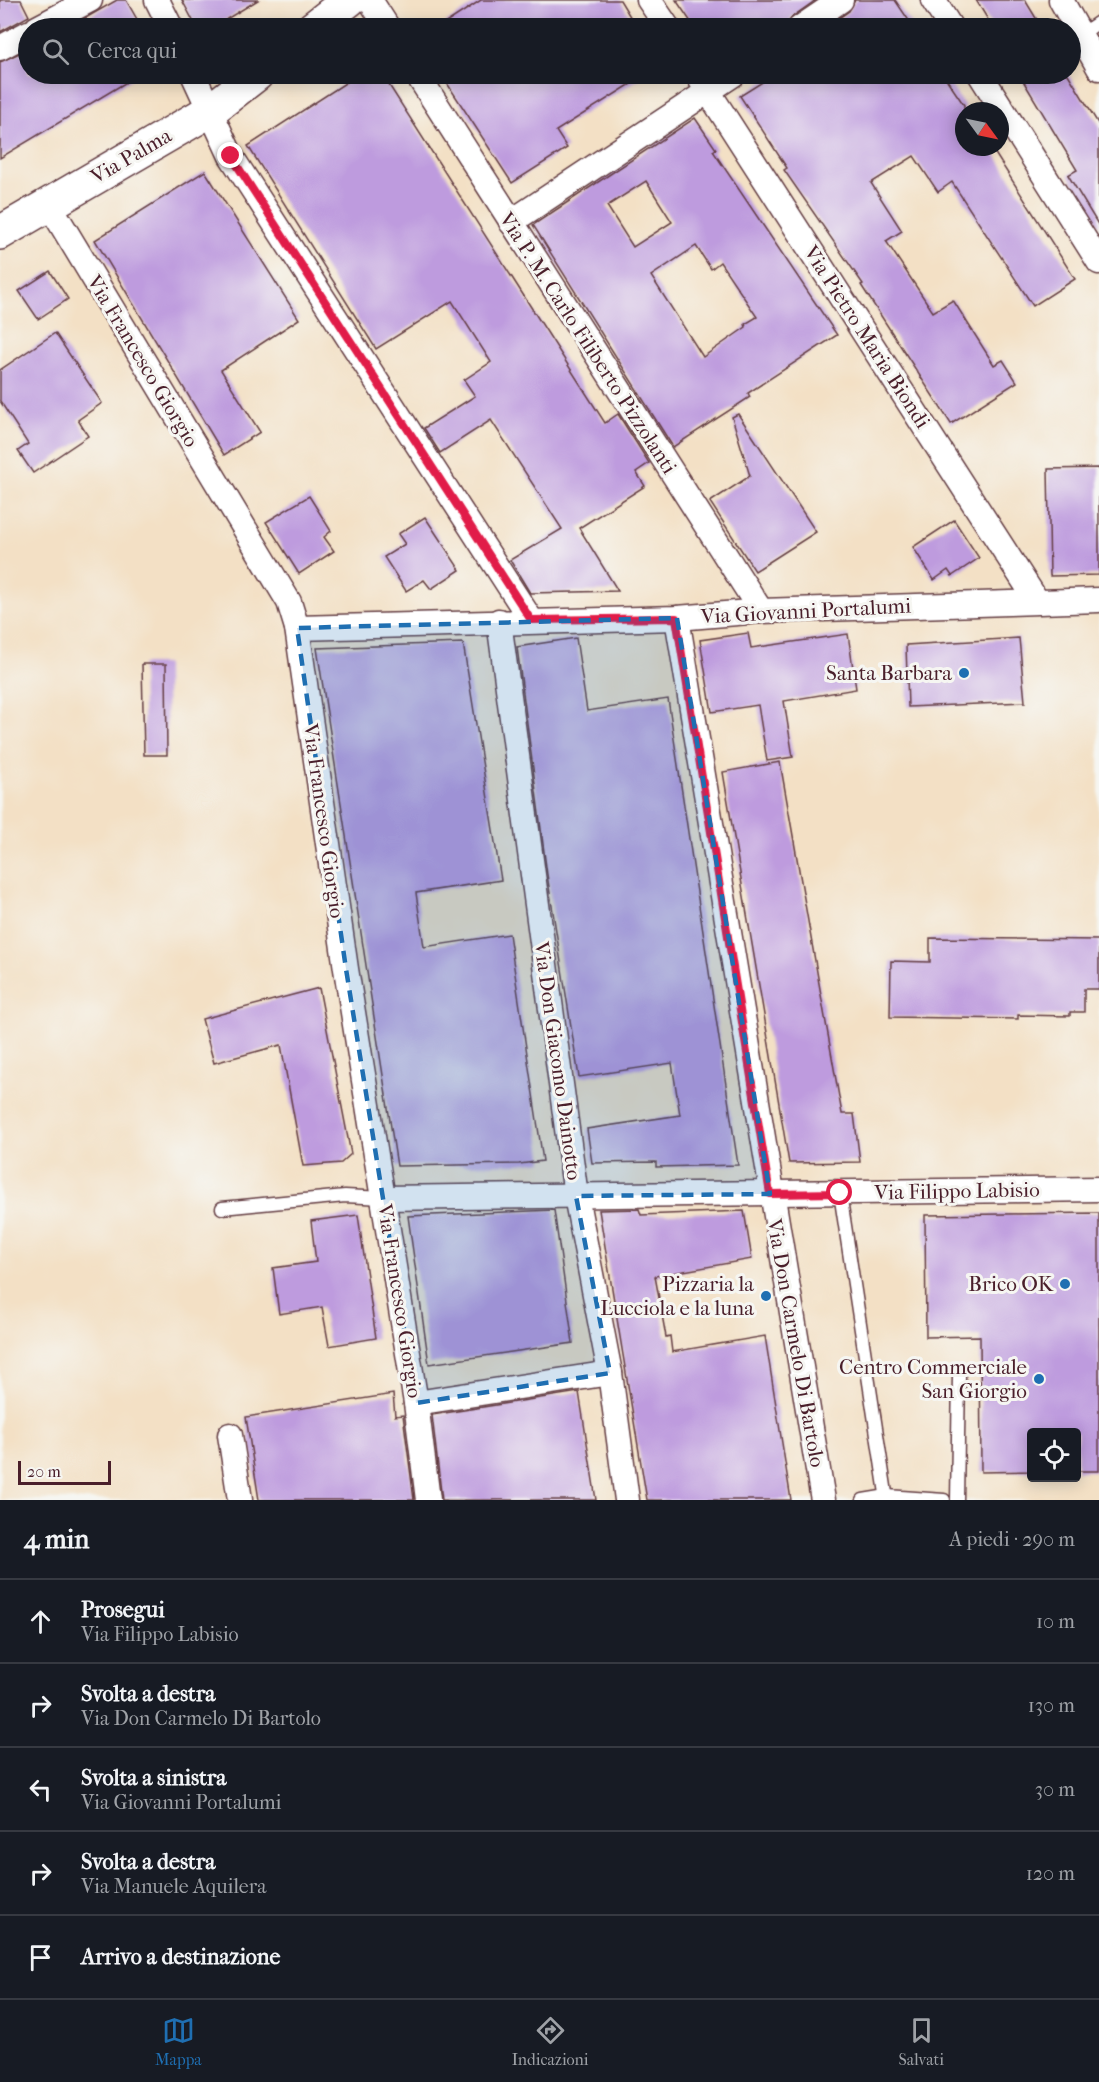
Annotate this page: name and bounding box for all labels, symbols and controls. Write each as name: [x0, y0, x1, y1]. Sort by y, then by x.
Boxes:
search box: [18, 18, 1081, 84]
icon: search: [39, 35, 72, 68]
text: Cerca qui: [87, 38, 177, 64]
north arrow: [955, 102, 1009, 156]
street label: Via Palma: [86, 123, 176, 189]
route end: [217, 142, 243, 168]
street label: Via P. M. Carlo Filiberto Pizzolanti: [494, 207, 682, 478]
street label: Via Pietro Maria Biondi: [798, 240, 935, 433]
street label: Via Francesco Giorgio: [82, 270, 204, 451]
street label: Via Giovanni Portalumi: [699, 594, 912, 629]
place label: Santa Barbara: [826, 661, 952, 685]
marker: Santa Barbara: [957, 666, 971, 680]
street label: Via Francesco Giorgio: [298, 721, 350, 920]
street label: Via Don Giacomo Dainotto: [529, 939, 587, 1182]
street label: Via Filippo Labisio: [873, 1178, 1040, 1204]
route start: [826, 1179, 852, 1205]
street label: Via Francesco Giorgio: [373, 1201, 427, 1400]
street label: Via Don Carmelo Di Bartolo: [762, 1216, 830, 1469]
place label: Pizzaria la Lucciola e la luna: [600, 1272, 754, 1320]
place label: Brico OK: [968, 1272, 1055, 1296]
marker: Brico OK: [1058, 1277, 1072, 1291]
marker: Pizzaria la Lucciola e la luna: [759, 1289, 773, 1303]
place label: Centro Commerciale San Giorgio: [839, 1355, 1027, 1403]
marker: Centro Commerciale San Giorgio: [1032, 1372, 1046, 1386]
map controls: [1027, 1428, 1081, 1482]
button: locate: [1027, 1428, 1081, 1482]
scale bar: [18, 1458, 111, 1486]
text: 20 m: [27, 1462, 61, 1481]
text: 4 min: [24, 1524, 89, 1555]
text: A piedi · 290 m: [949, 1528, 1075, 1551]
text: Prosegui: [81, 1597, 165, 1623]
icon: ahead: [24, 1605, 57, 1638]
text: 10 m: [1036, 1610, 1075, 1633]
text: Via Filippo Labisio: [81, 1623, 239, 1646]
text: Svolta a destra: [81, 1681, 215, 1707]
icon: right: [24, 1689, 57, 1722]
text: 130 m: [1028, 1694, 1075, 1717]
text: Via Don Carmelo Di Bartolo: [81, 1707, 321, 1730]
text: Svolta a sinistra: [81, 1765, 226, 1791]
icon: left: [24, 1773, 57, 1806]
text: 30 m: [1035, 1778, 1075, 1801]
text: Via Giovanni Portalumi: [81, 1791, 281, 1814]
text: Svolta a destra: [81, 1849, 215, 1875]
icon: right: [24, 1857, 57, 1890]
text: 120 m: [1026, 1862, 1075, 1885]
text: Via Manuele Aquilera: [81, 1875, 266, 1898]
icon: arrive: [24, 1941, 57, 1974]
text: Arrivo a destinazione: [81, 1944, 280, 1970]
tab: Mappa: [155, 2014, 202, 2069]
tab: Indicazioni: [512, 2014, 589, 2069]
tab: Salvati: [898, 2014, 944, 2069]

